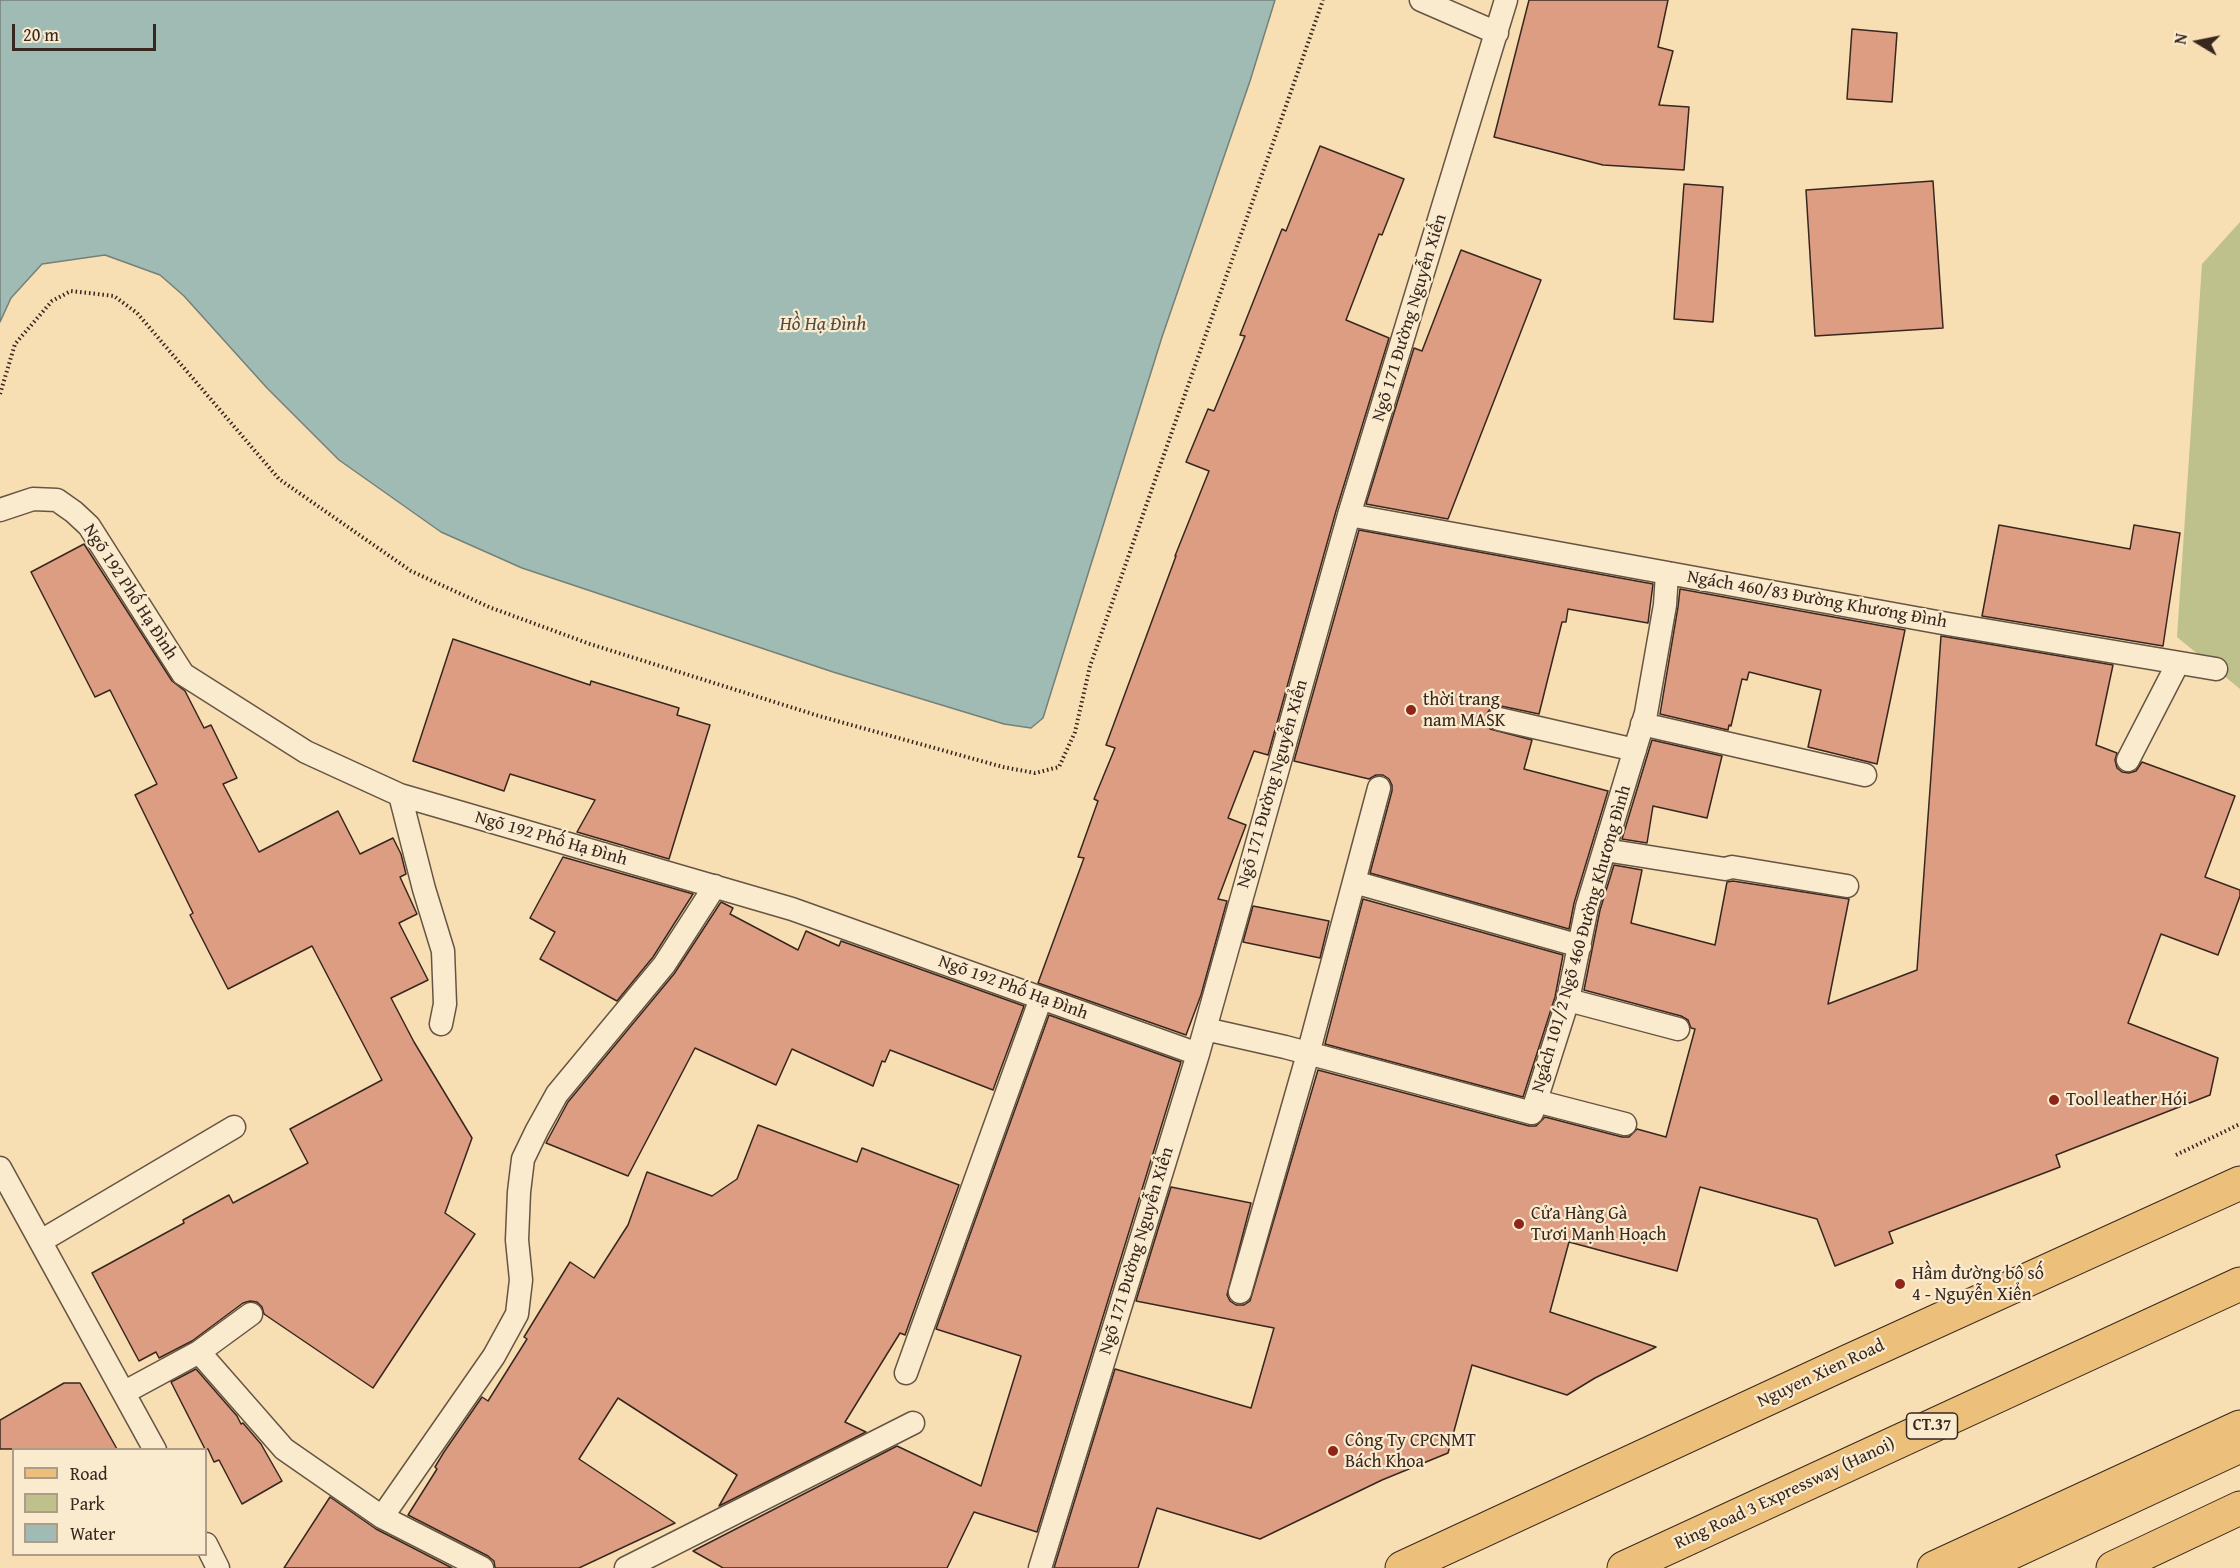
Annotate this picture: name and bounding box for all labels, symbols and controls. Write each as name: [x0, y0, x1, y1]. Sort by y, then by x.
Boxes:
scale bar: [15, 12, 159, 50]
north arrow: [2168, 12, 2228, 72]
text: 20 m: [23, 21, 59, 48]
text: N: [2168, 32, 2193, 46]
street label: Ngõ 171 Đường Nguyễn Xiển: [1368, 212, 1452, 424]
water label: Hồ Hạ Đình: [780, 313, 866, 337]
street label: Ngõ 192 Phố Hạ Đình: [78, 520, 182, 664]
street label: Ngách 460/83 Đường Khương Đình: [1685, 566, 1949, 634]
street label: Ngõ 171 Đường Nguyễn Xiển: [1233, 677, 1313, 891]
place label: thời trang nam MASK: [1423, 689, 1505, 732]
marker: thời trang nam MASK: [1404, 703, 1418, 717]
street label: Ngách 101/2 Ngõ 460 Đường Khương Đình: [1528, 783, 1636, 1095]
street label: Ngõ 192 Phố Hạ Đình: [472, 807, 630, 871]
street label: Ngõ 192 Phố Hạ Đình: [935, 951, 1091, 1025]
place label: Tool leather Hói: [2066, 1089, 2187, 1111]
marker: Tool leather Hói: [2047, 1093, 2061, 1107]
street label: Ngõ 171 Đường Nguyễn Xiển: [1095, 1145, 1179, 1357]
place label: Cửa Hàng Gà Tươi Mạnh Hoạch: [1531, 1203, 1666, 1246]
marker: Cửa Hàng Gà Tươi Mạnh Hoạch: [1512, 1217, 1526, 1231]
place label: Hầm đường bộ số 4 - Nguyễn Xiển: [1912, 1263, 2044, 1306]
marker: Hầm đường bộ số 4 - Nguyễn Xiển: [1893, 1277, 1907, 1291]
street label: Nguyen Xien Road: [1754, 1335, 1888, 1413]
road number: CT.37: [1906, 1413, 1958, 1439]
place label: Công Ty CPCNMT Bách Khoa: [1345, 1430, 1476, 1472]
street label: Ring Road 3 Expressway (Hanoi): [1671, 1433, 1899, 1555]
marker: Công Ty CPCNMT Bách Khoa: [1326, 1444, 1340, 1458]
legend: [12, 1448, 207, 1556]
text: Road: [70, 1460, 108, 1487]
text: Park: [70, 1490, 105, 1517]
text: Water: [70, 1520, 115, 1547]

